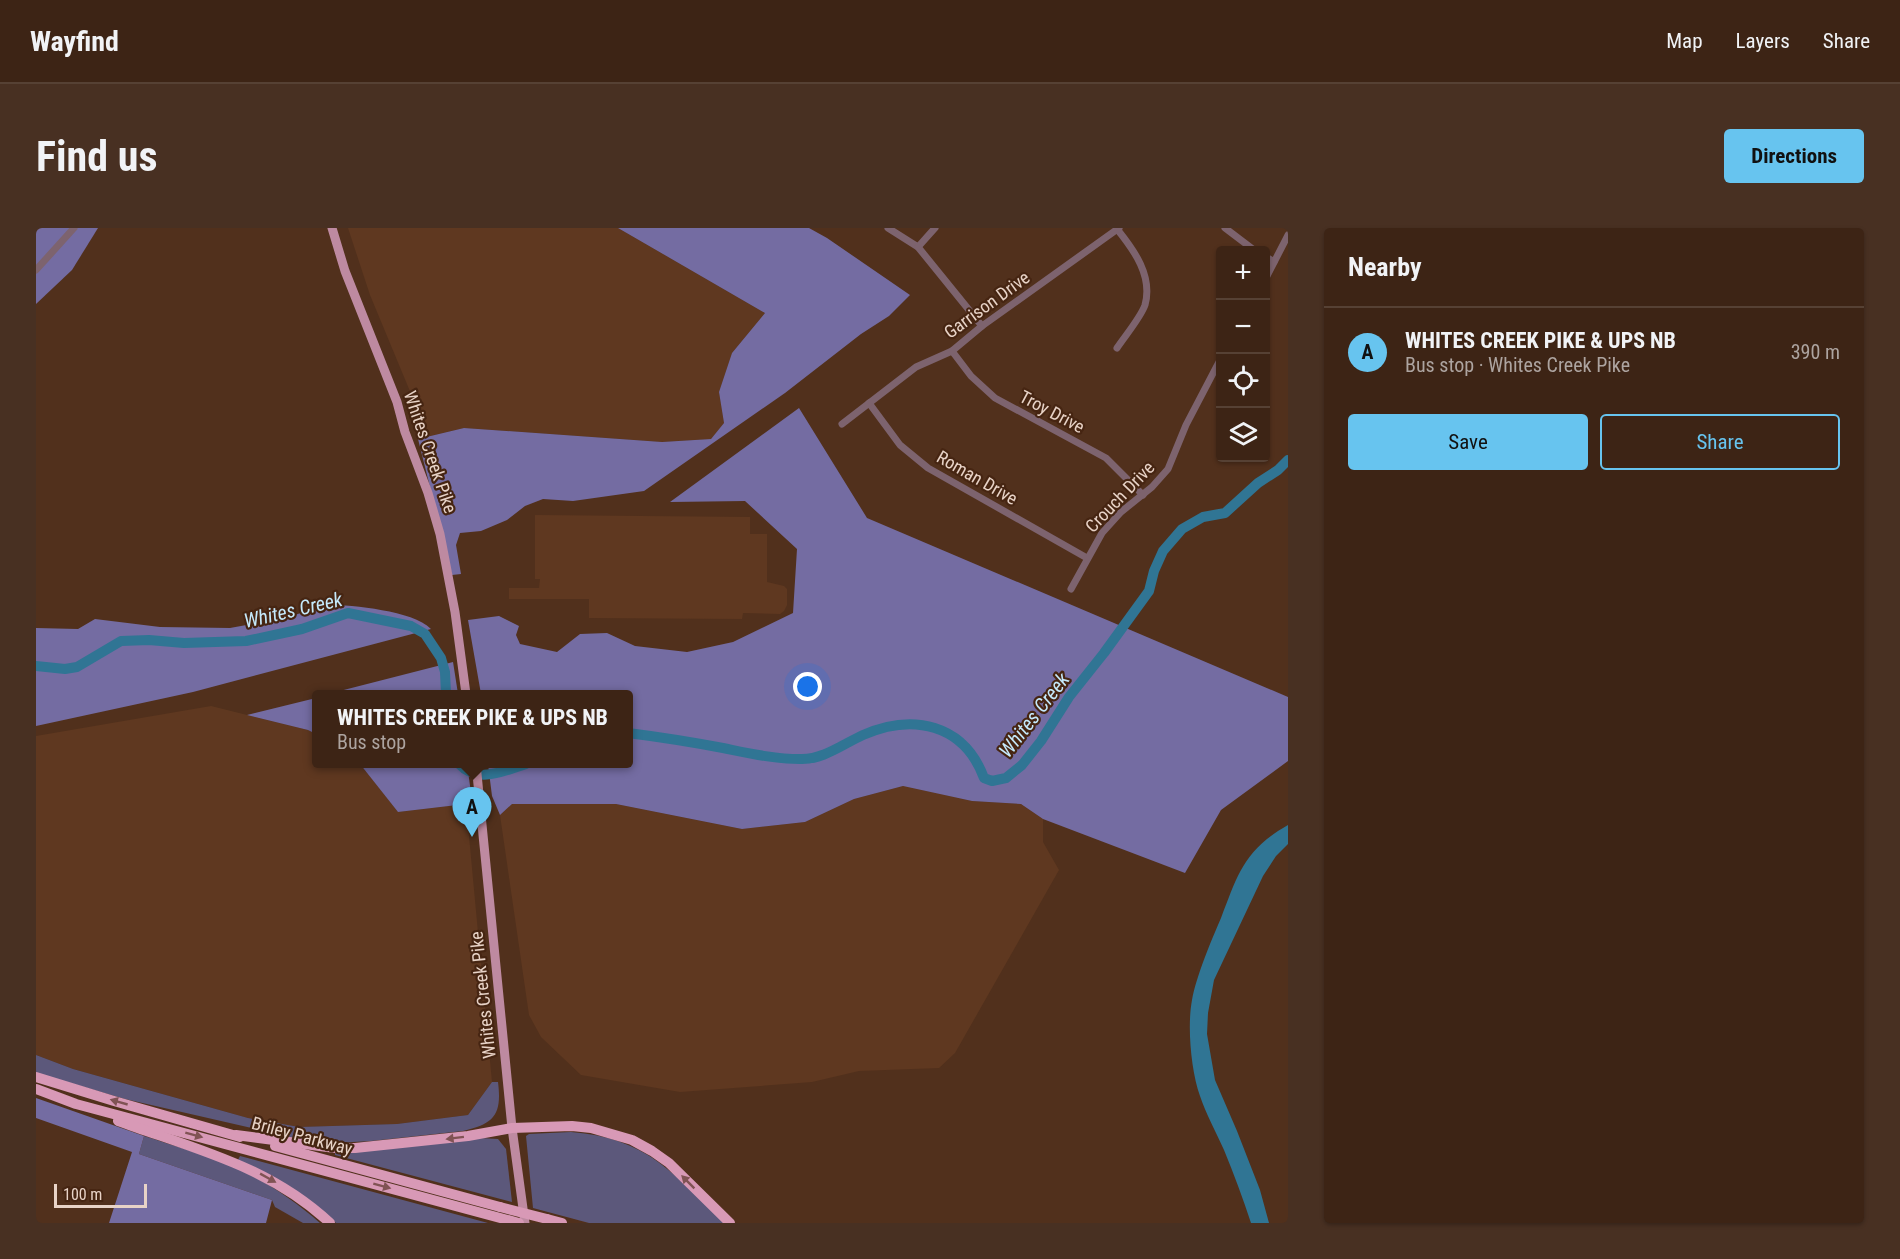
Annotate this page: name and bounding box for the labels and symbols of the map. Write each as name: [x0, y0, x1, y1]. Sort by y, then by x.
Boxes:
street label: Garrison Drive: [940, 267, 1033, 343]
street label: Troy Drive: [1016, 386, 1088, 437]
street label: Whites Creek Pike: [400, 388, 461, 516]
street label: Roman Drive: [933, 446, 1021, 509]
street label: Crouch Drive: [1081, 457, 1159, 536]
water label: Whites Creek: [241, 587, 346, 633]
water label: Whites Creek: [994, 667, 1075, 762]
your location: [793, 672, 822, 701]
pin: A: [452, 788, 492, 837]
street label: Whites Creek Pike: [465, 930, 500, 1060]
one-way arrow: [110, 1097, 128, 1106]
street label: Briley Parkway: [250, 1112, 355, 1159]
one-way arrow: [185, 1131, 203, 1140]
one-way arrow: [445, 1133, 464, 1142]
one-way arrow: [260, 1173, 277, 1183]
one-way arrow: [682, 1176, 696, 1190]
scale bar: [54, 1181, 147, 1208]
one-way arrow: [373, 1182, 391, 1191]

